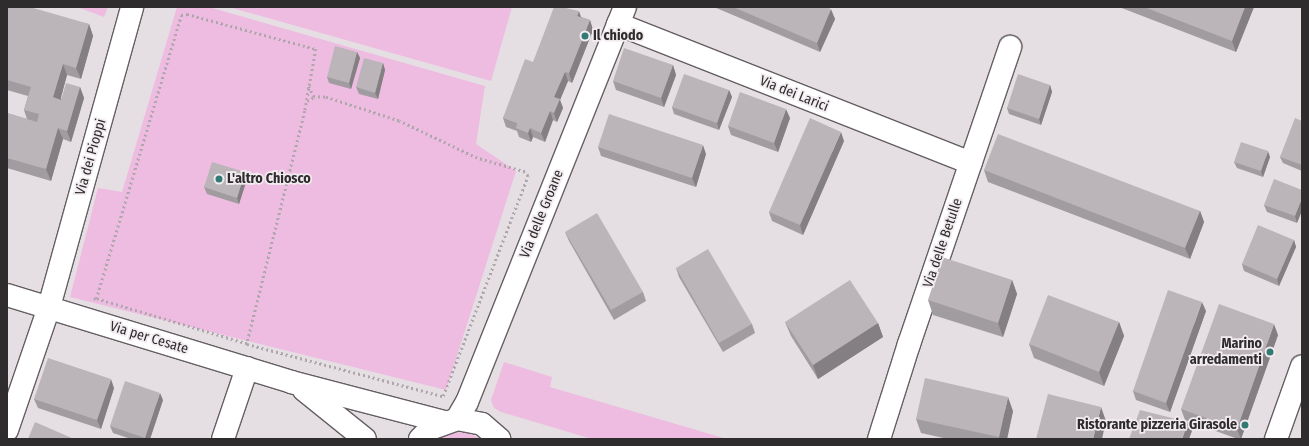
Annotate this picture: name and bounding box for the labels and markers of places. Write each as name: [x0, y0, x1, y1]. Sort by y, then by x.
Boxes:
place label: Il chiodo: [593, 28, 643, 44]
marker: Il chiodo: [580, 31, 590, 41]
place label: L'altro Chiosco: [227, 171, 311, 187]
marker: L'altro Chiosco: [214, 174, 224, 184]
place label: Marino arredamenti: [1190, 336, 1262, 368]
marker: Marino arredamenti: [1265, 347, 1275, 357]
place label: Ristorante pizzeria Girasole: [1077, 417, 1237, 433]
marker: Ristorante pizzeria Girasole: [1240, 420, 1250, 430]

